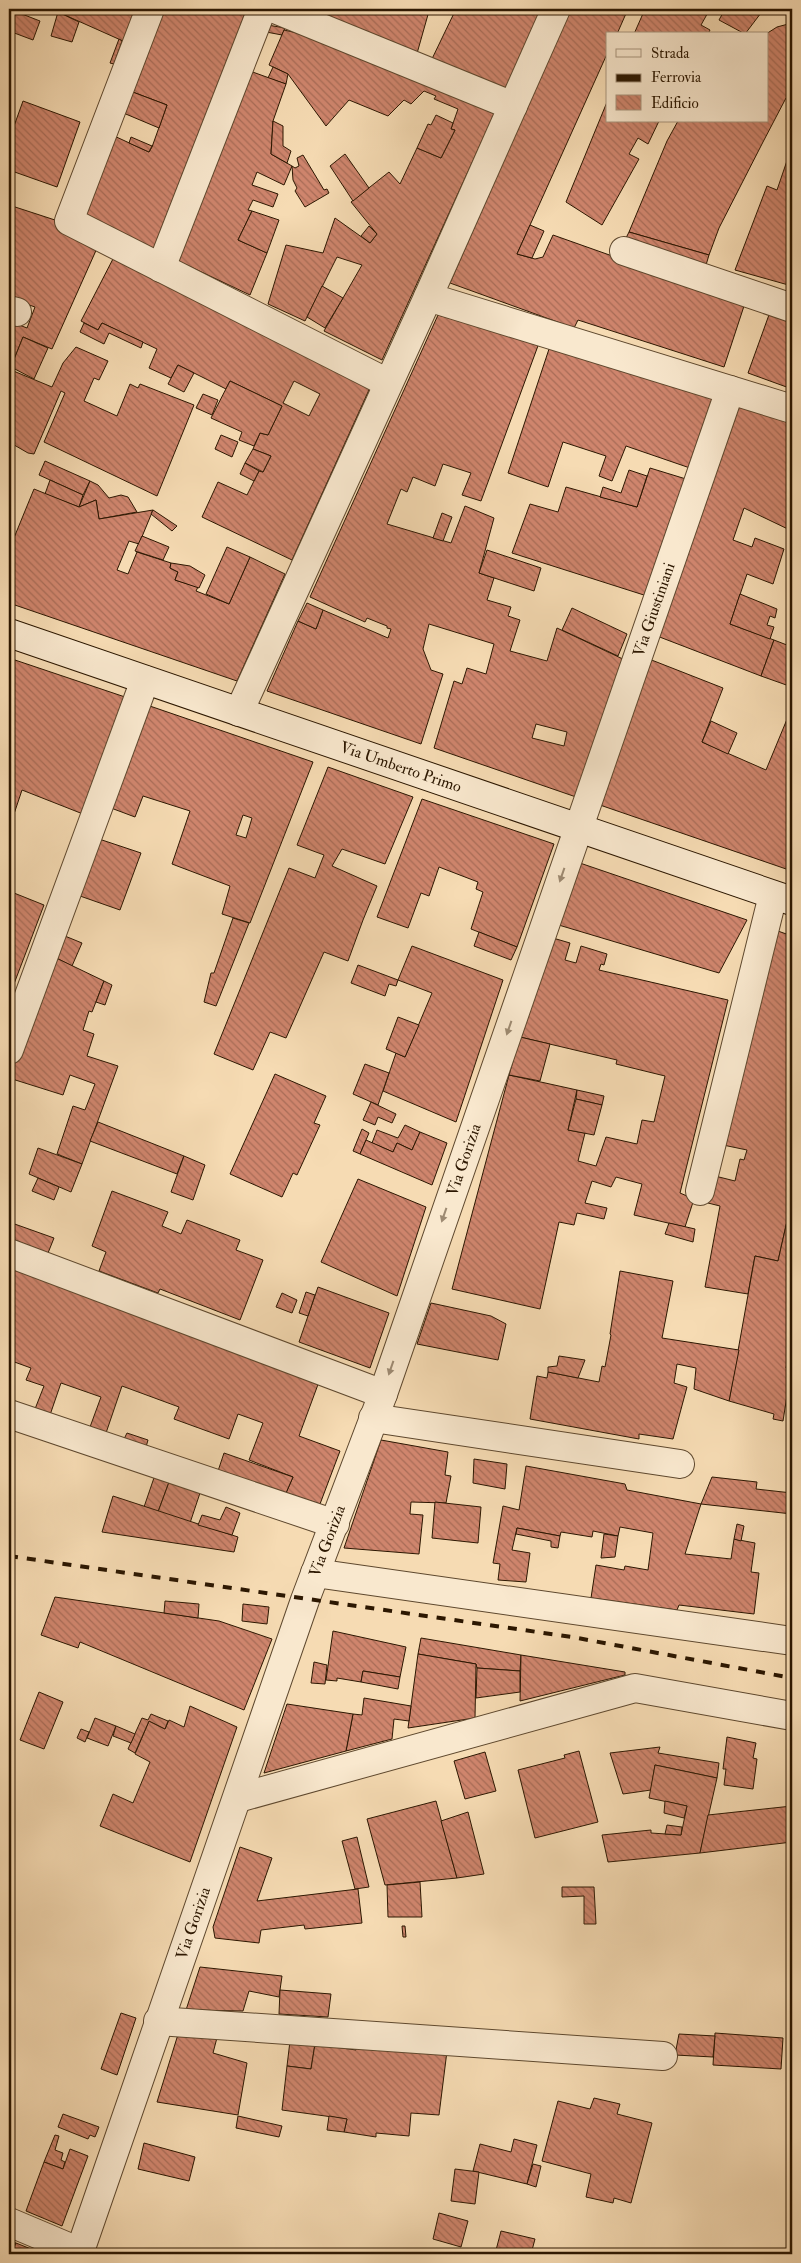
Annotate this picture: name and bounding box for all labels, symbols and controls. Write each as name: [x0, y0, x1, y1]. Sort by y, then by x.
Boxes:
legend: [606, 32, 768, 122]
text: Strada: [651, 44, 690, 63]
text: Ferrovia: [651, 68, 702, 87]
text: Edificio: [651, 94, 699, 113]
street label: Via Giustiniani: [629, 560, 680, 659]
street label: Via Umberto Primo: [337, 737, 464, 797]
one-way arrow: [558, 867, 565, 882]
one-way arrow: [505, 1021, 513, 1036]
street label: Via Gorizia: [442, 1120, 486, 1199]
one-way arrow: [440, 1208, 448, 1223]
one-way arrow: [387, 1361, 394, 1376]
street label: Via Gorizia: [305, 1502, 350, 1580]
street label: Via Gorizia: [172, 1884, 215, 1962]

